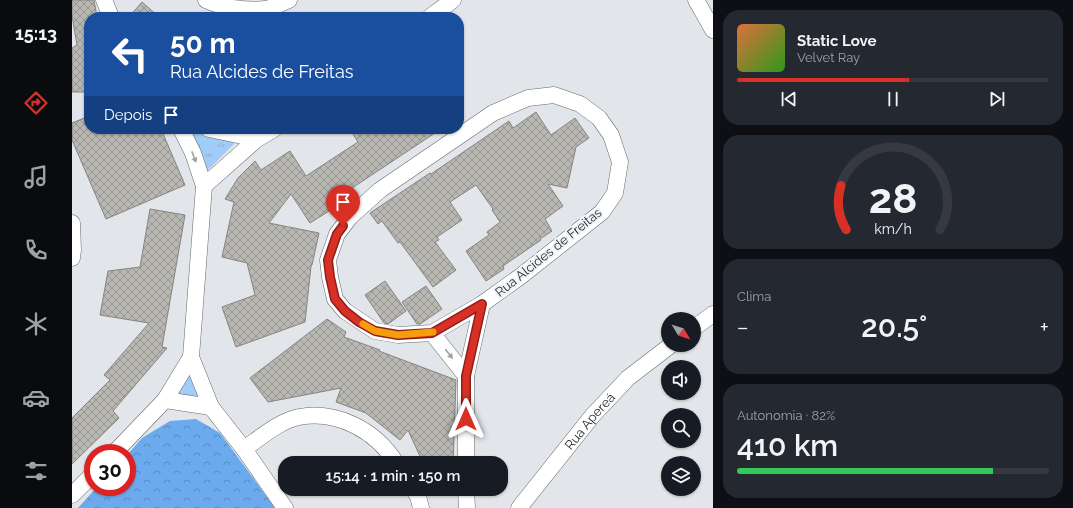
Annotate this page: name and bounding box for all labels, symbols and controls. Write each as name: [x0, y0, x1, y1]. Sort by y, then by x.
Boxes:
text: 15:13: [15, 23, 57, 44]
text: 50 m: [170, 27, 236, 60]
icon: left: [104, 28, 156, 80]
text: Static Love: [797, 32, 876, 50]
text: Velvet Ray: [797, 50, 860, 65]
text: Rua Alcides de Freitas: [170, 61, 353, 82]
icon: previous: [778, 88, 800, 110]
icon: pause: [882, 88, 904, 110]
icon: next: [986, 88, 1008, 110]
icon: directions: [22, 89, 50, 117]
icon: arrive: [160, 104, 182, 126]
text: Depois: [104, 106, 152, 124]
one-way arrow: [191, 151, 197, 163]
icon: music: [22, 163, 50, 191]
text: 28: [869, 174, 917, 223]
pin: [326, 185, 360, 226]
icon: arrive: [332, 191, 354, 213]
street label: Rua Alcides de Freitas: [492, 205, 605, 300]
text: km/h: [874, 220, 912, 236]
icon: phone: [22, 236, 50, 264]
text: Clima: [737, 289, 771, 304]
text: 20.5°: [861, 309, 927, 344]
icon: climate: [22, 310, 50, 338]
north arrow: [661, 312, 701, 352]
map controls: [661, 312, 701, 496]
text: −: [737, 314, 749, 340]
text: +: [1040, 314, 1049, 340]
one-way arrow: [445, 349, 453, 360]
button: sound: [661, 360, 701, 400]
icon: car: [22, 384, 50, 412]
street label: Rua Apereá: [562, 390, 618, 453]
position arrow: [445, 398, 487, 440]
button: search: [661, 408, 701, 448]
text: Autonomia · 82%: [737, 408, 835, 423]
text: 410 km: [737, 428, 838, 463]
speed limit sign: 30: [84, 444, 136, 496]
button: layers: [661, 456, 701, 496]
icon: filters: [22, 457, 50, 485]
text: 15:14 · 1 min · 150 m: [326, 467, 460, 485]

